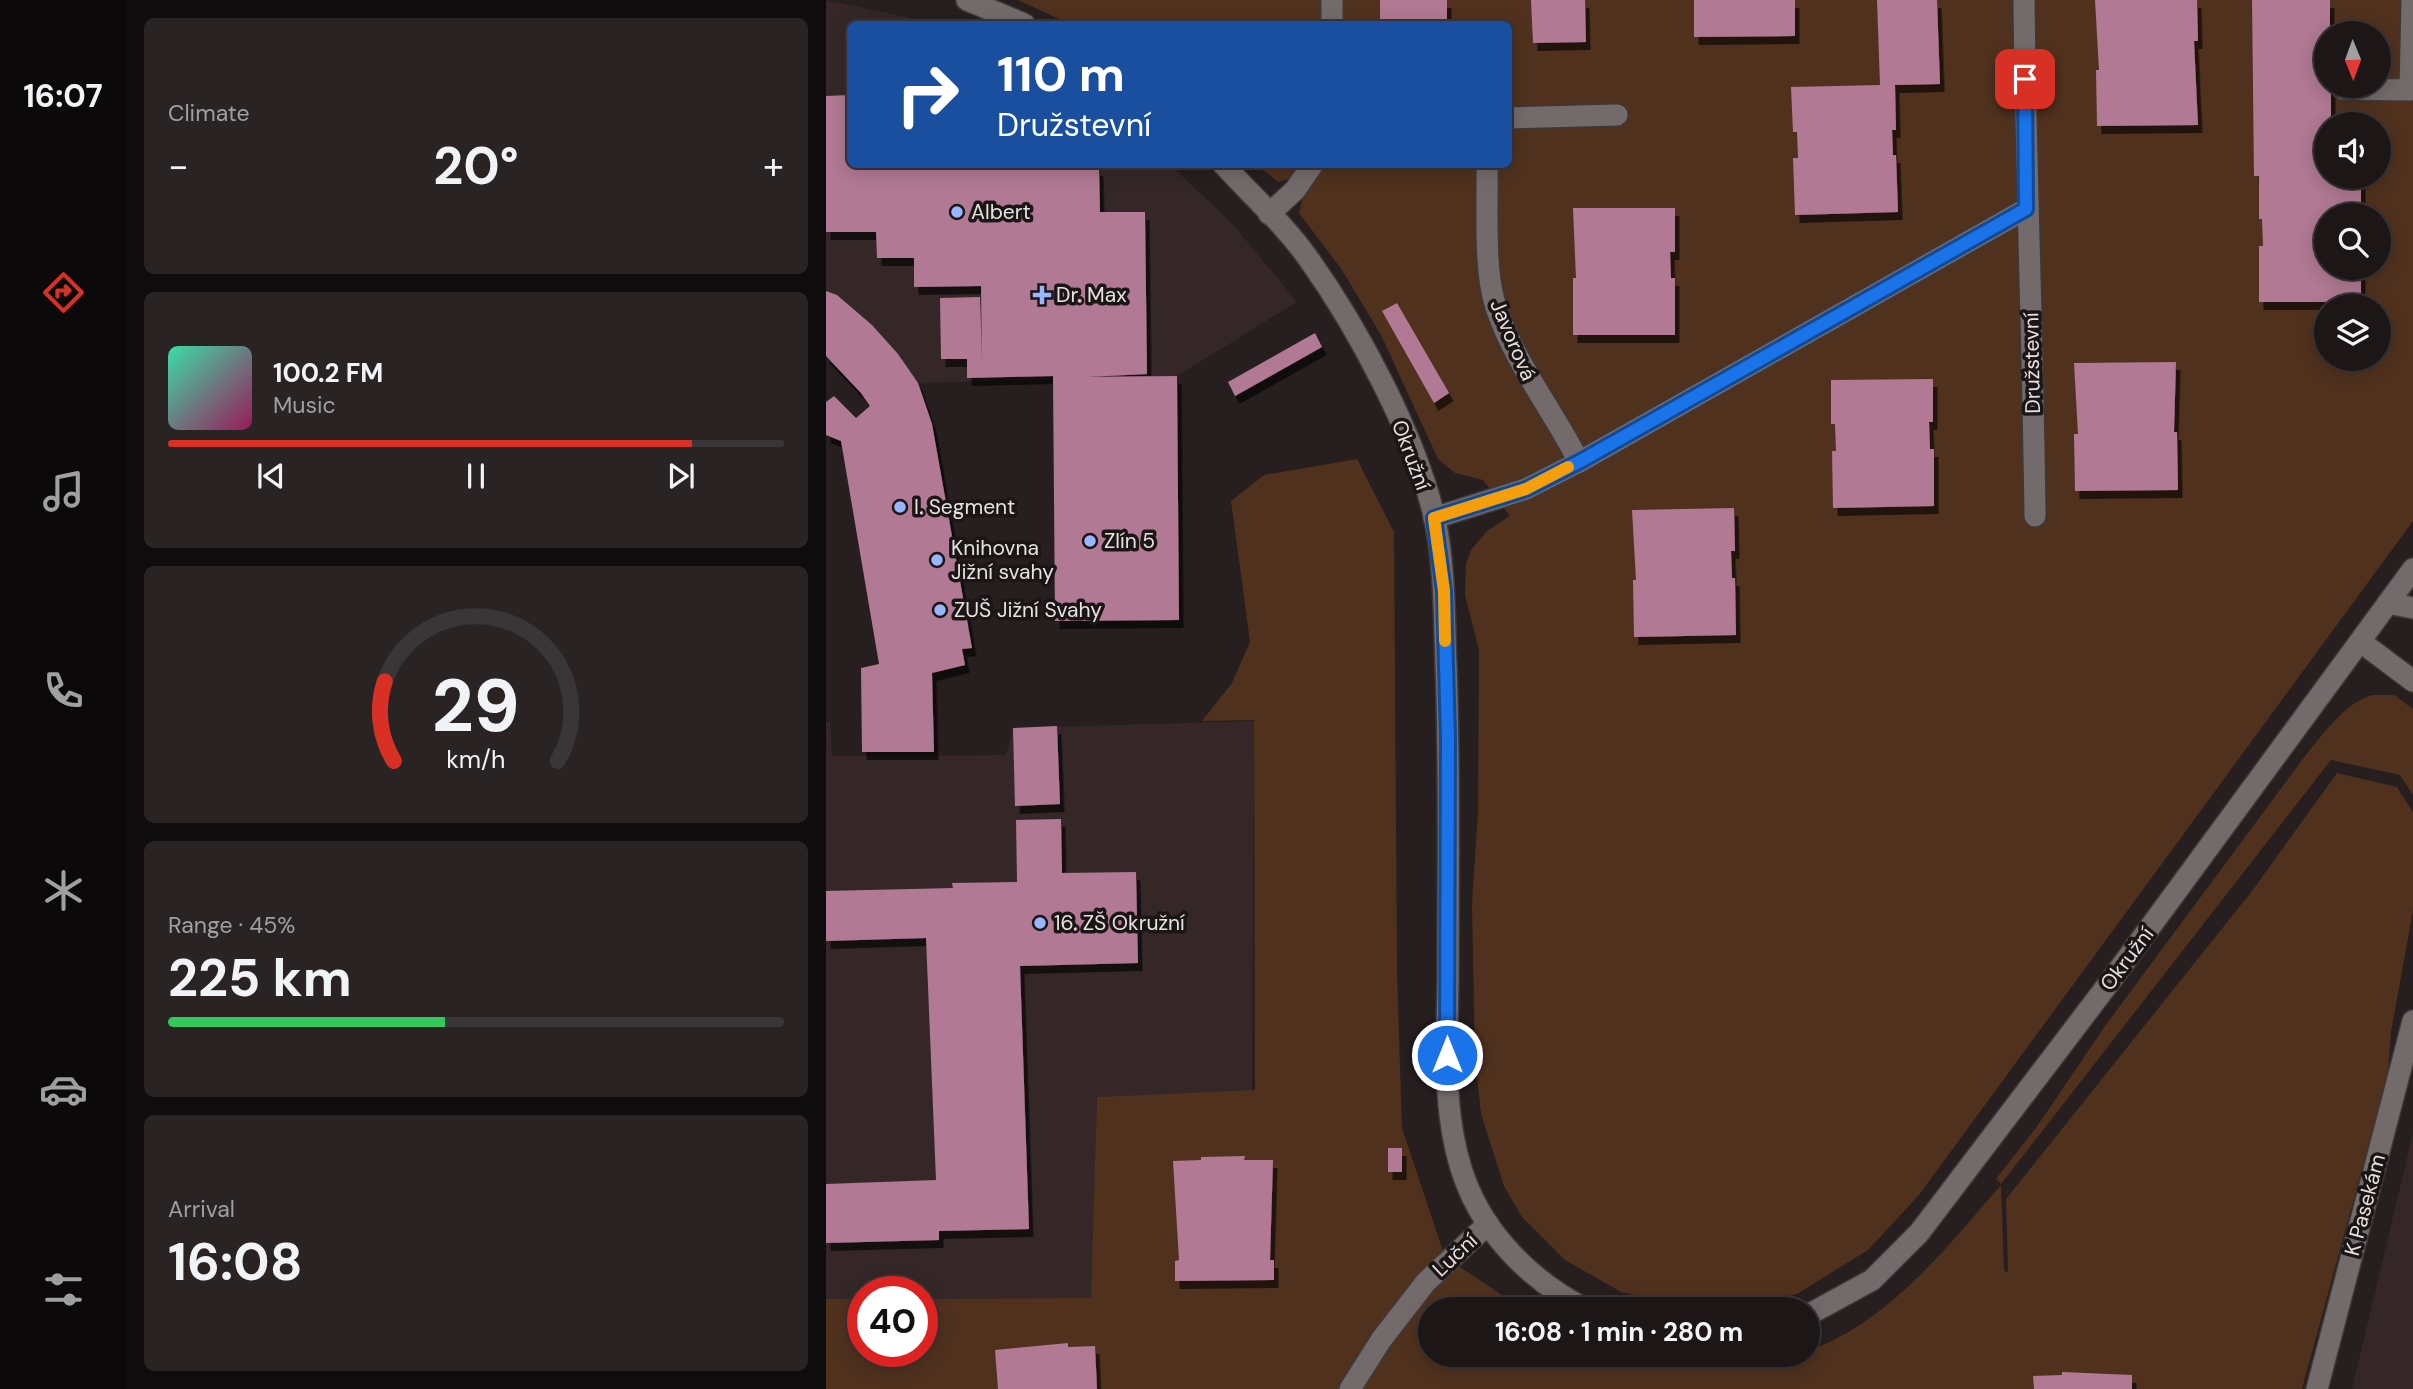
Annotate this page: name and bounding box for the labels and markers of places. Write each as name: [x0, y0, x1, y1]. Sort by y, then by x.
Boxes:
pin: [1995, 49, 2055, 109]
place label: Albert: [971, 198, 1031, 226]
marker: Albert: [949, 204, 965, 220]
place label: Dr. Max: [1056, 281, 1127, 309]
marker: Dr. Max: [1034, 287, 1050, 303]
place label: I. Segment: [914, 493, 1015, 521]
marker: I. Segment: [892, 499, 908, 515]
place label: Zlín 5: [1104, 527, 1155, 555]
marker: Zlín 5: [1082, 533, 1098, 549]
place label: Knihovna Jižní svahy: [951, 534, 1054, 586]
marker: Knihovna Jižní svahy: [929, 552, 945, 568]
place label: ZUŠ Jižní Svahy: [954, 596, 1102, 624]
marker: ZUŠ Jižní Svahy: [932, 602, 948, 618]
place label: 16. ZŠ Okružní: [1054, 909, 1185, 937]
marker: 16. ZŠ Okružní: [1032, 915, 1048, 931]

